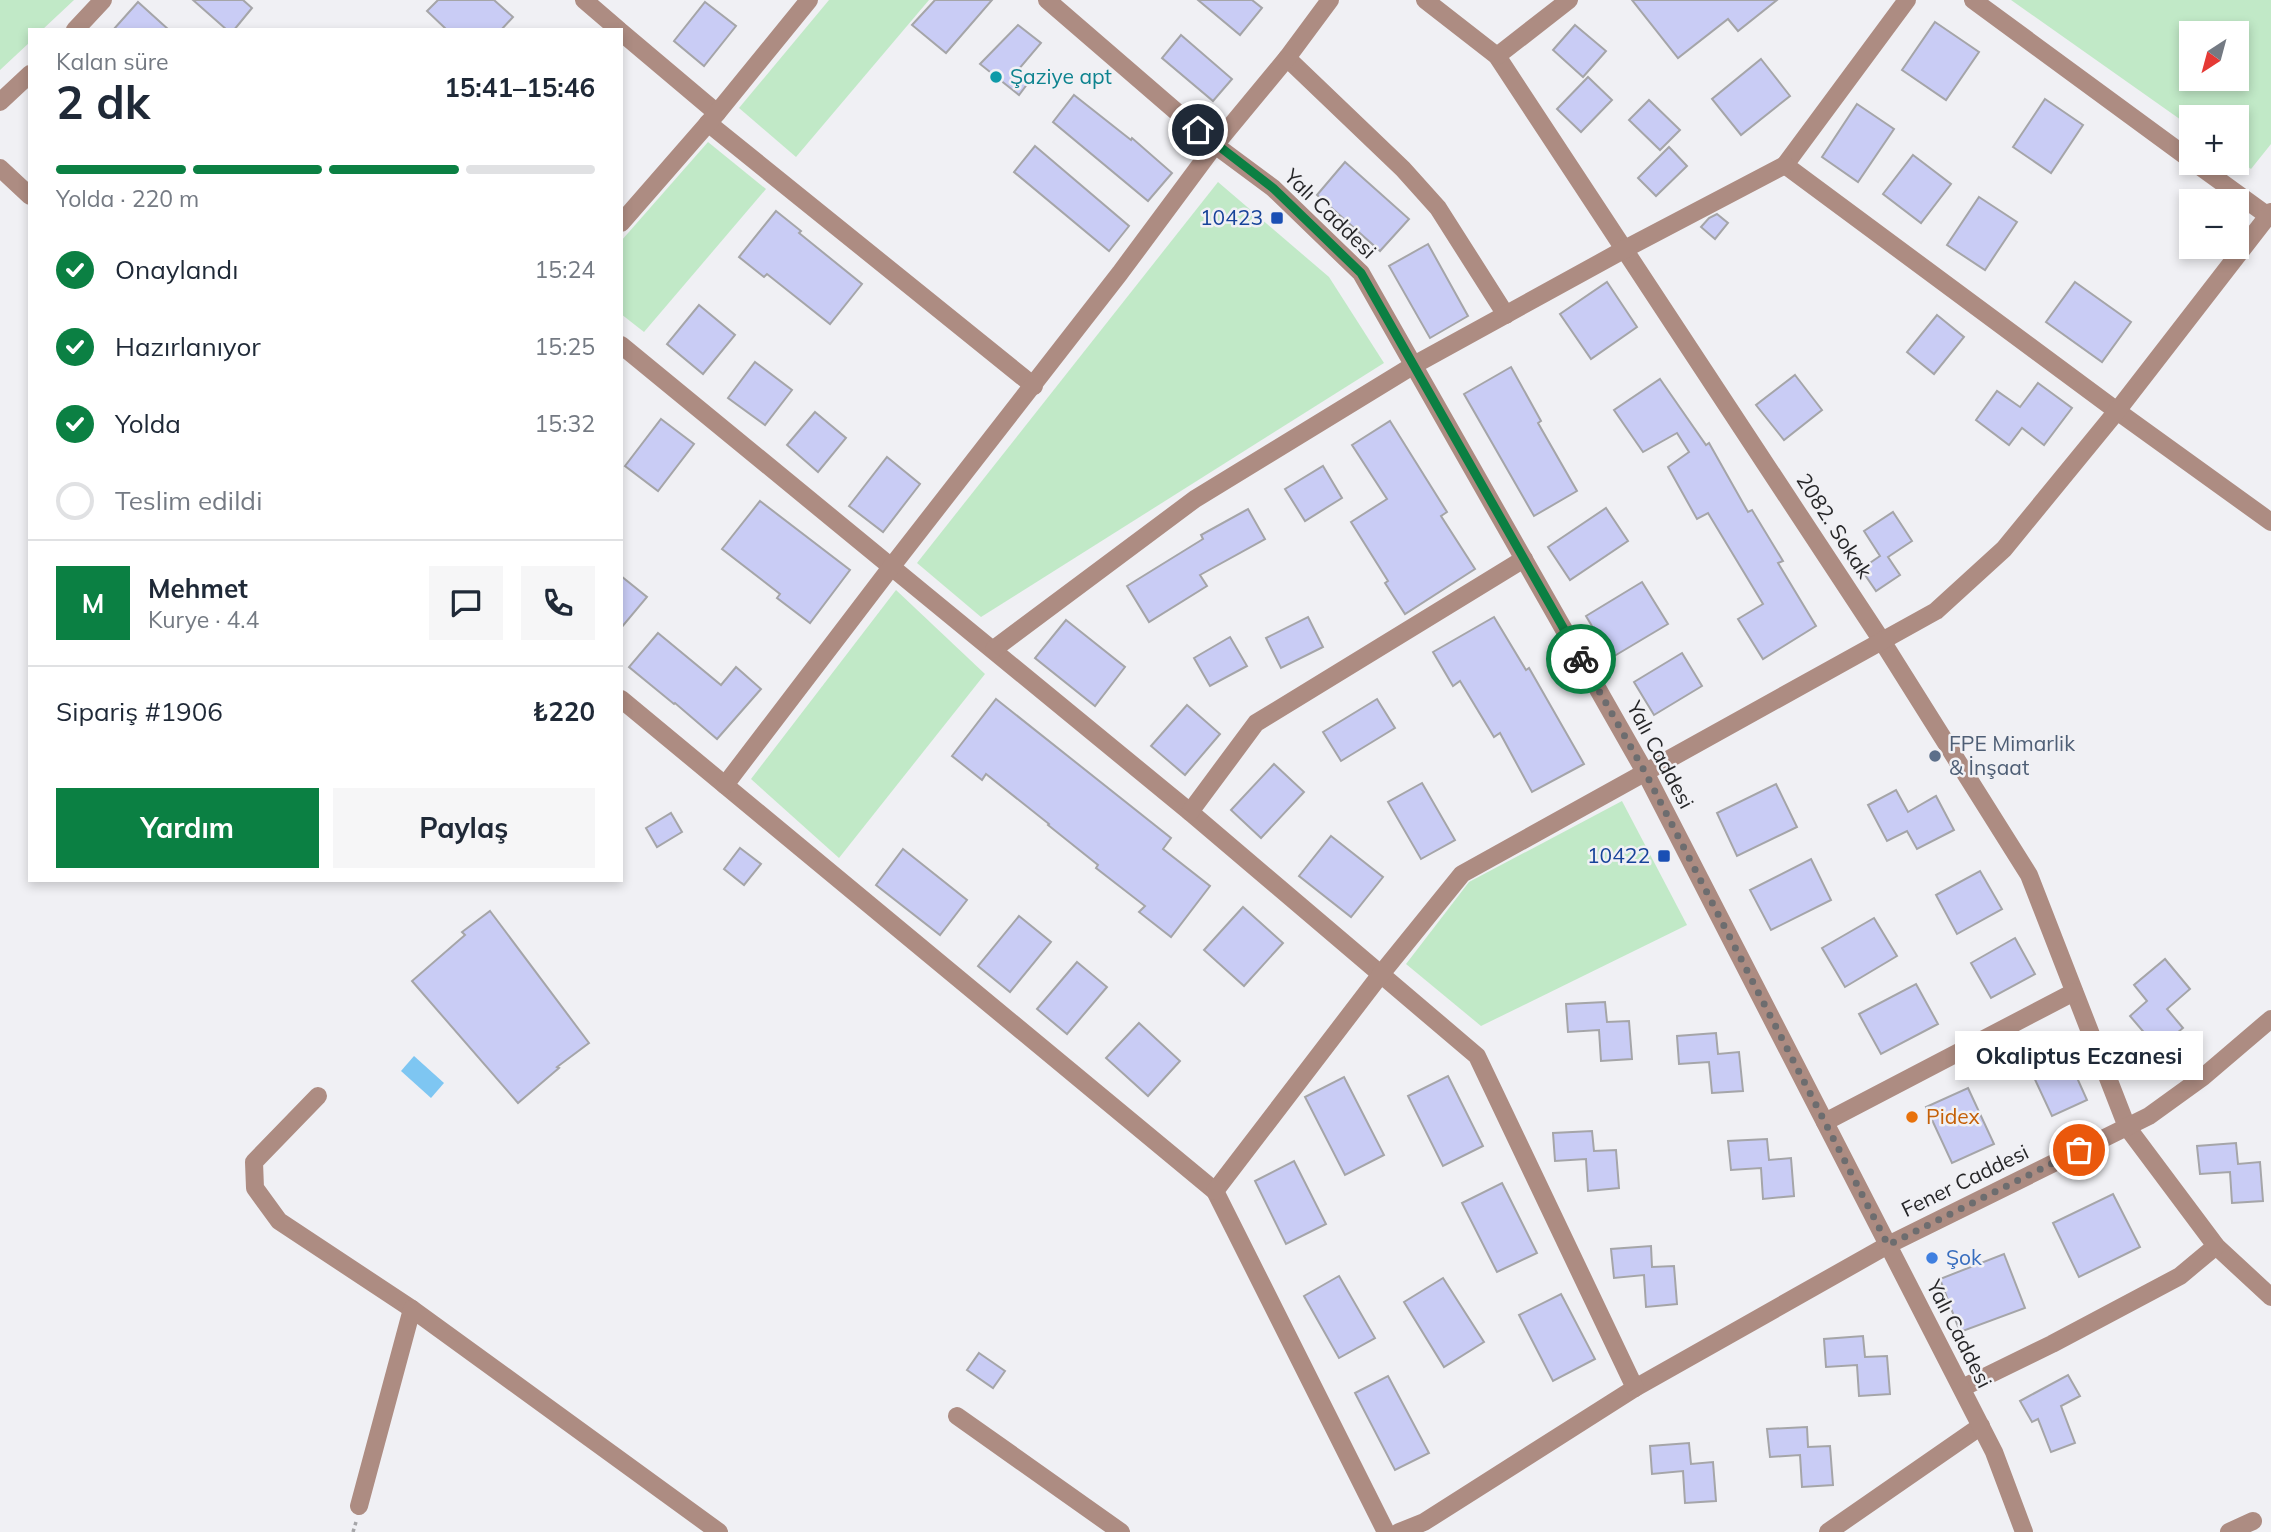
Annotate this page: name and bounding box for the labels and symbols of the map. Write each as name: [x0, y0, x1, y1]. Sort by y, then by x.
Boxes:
north arrow: [2179, 21, 2249, 91]
place label: Şaziye apt: [1010, 63, 1112, 89]
marker: Şaziye apt: [988, 69, 1004, 85]
pin: [1168, 100, 1228, 160]
street label: Yalı Caddesi: [1279, 162, 1382, 264]
place label: 10423: [1200, 204, 1263, 230]
marker: 10423: [1269, 210, 1285, 226]
street label: 2082. Sokak: [1791, 468, 1878, 583]
courier: [1546, 624, 1616, 694]
street label: Yalı Caddesi: [1621, 695, 1700, 813]
place label: FPE Mimarlik & İnşaat: [1949, 730, 2075, 780]
marker: FPE Mimarlik & İnşaat: [1927, 748, 1943, 764]
place label: 10422: [1587, 842, 1650, 868]
marker: 10422: [1656, 848, 1672, 864]
callout: Okaliptus Eczanesi: [1955, 1031, 2203, 1080]
place label: Pidex: [1926, 1103, 1980, 1129]
marker: Pidex: [1904, 1109, 1920, 1125]
pin: [2049, 1120, 2109, 1180]
street label: Fener Caddesi: [1897, 1138, 2032, 1222]
place label: Şok: [1946, 1244, 1982, 1270]
marker: Şok: [1924, 1250, 1940, 1266]
street label: Yalı Caddesi: [1921, 1274, 1998, 1392]

